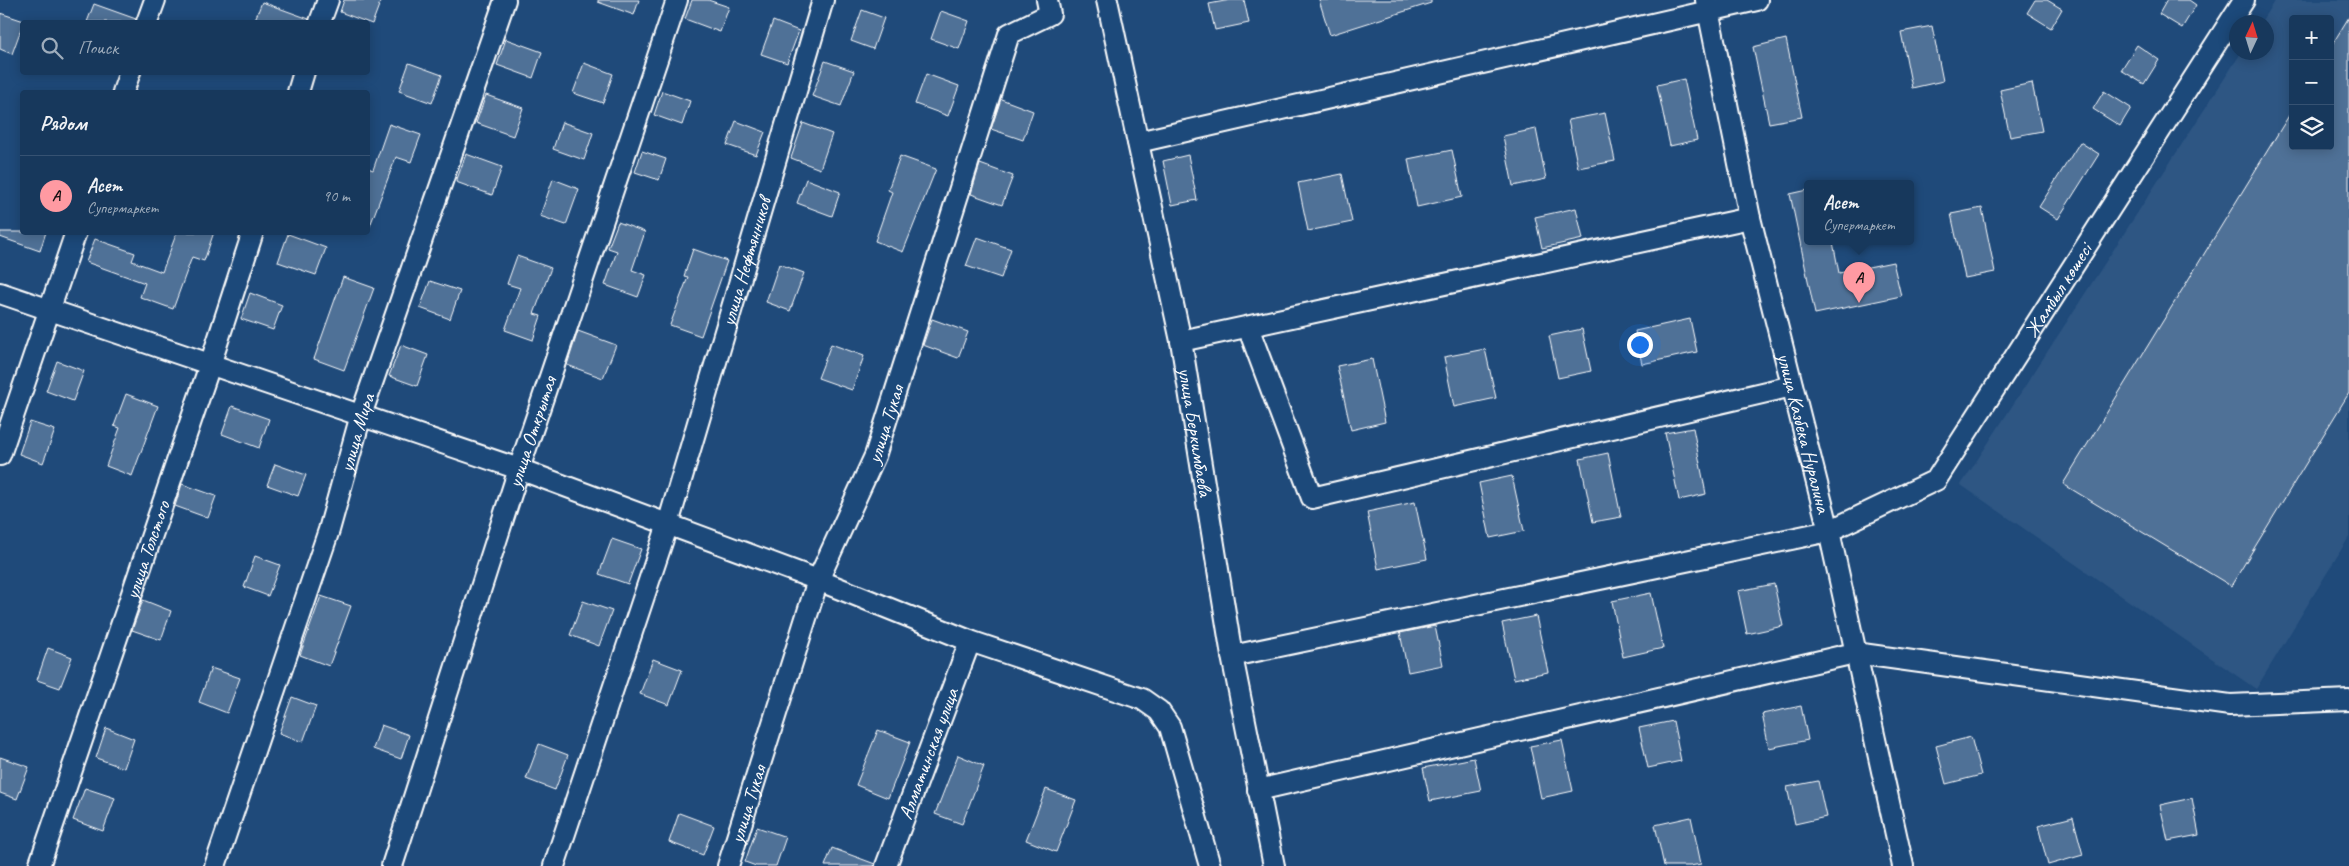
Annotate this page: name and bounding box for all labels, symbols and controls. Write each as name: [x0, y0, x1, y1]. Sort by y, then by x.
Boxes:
north arrow: [2229, 15, 2274, 60]
map controls: [2289, 15, 2334, 150]
button: +: [2289, 15, 2334, 60]
search box: [20, 20, 370, 75]
icon: search: [38, 34, 66, 62]
text: Поиск: [78, 36, 118, 60]
button: −: [2289, 60, 2334, 105]
button: layers: [2289, 105, 2334, 150]
text: Рядом: [40, 110, 87, 136]
text: Асет: [87, 174, 122, 198]
popup: [1804, 180, 1914, 245]
text: A: [52, 186, 60, 206]
text: 90 m: [323, 186, 350, 206]
street label: улица Нефтянников: [714, 191, 777, 330]
text: Асет: [1823, 191, 1859, 215]
text: Супермаркет: [87, 198, 158, 218]
text: Супермаркет: [1823, 215, 1895, 235]
street label: Жамбыл көшесі: [2018, 236, 2098, 342]
pin: A: [1843, 262, 1875, 303]
your location: [1627, 332, 1653, 358]
street label: улица Казбека Нуралина: [1772, 349, 1837, 517]
street label: улица Беркимбаева: [1173, 365, 1219, 500]
street label: улица Открытая: [501, 371, 562, 492]
street label: улица Тукая: [861, 380, 910, 468]
street label: улица Мира: [333, 388, 381, 476]
street label: улица Толстого: [118, 497, 176, 603]
street label: Алматинская улица: [892, 683, 964, 823]
street label: улица Тукая: [723, 760, 772, 847]

